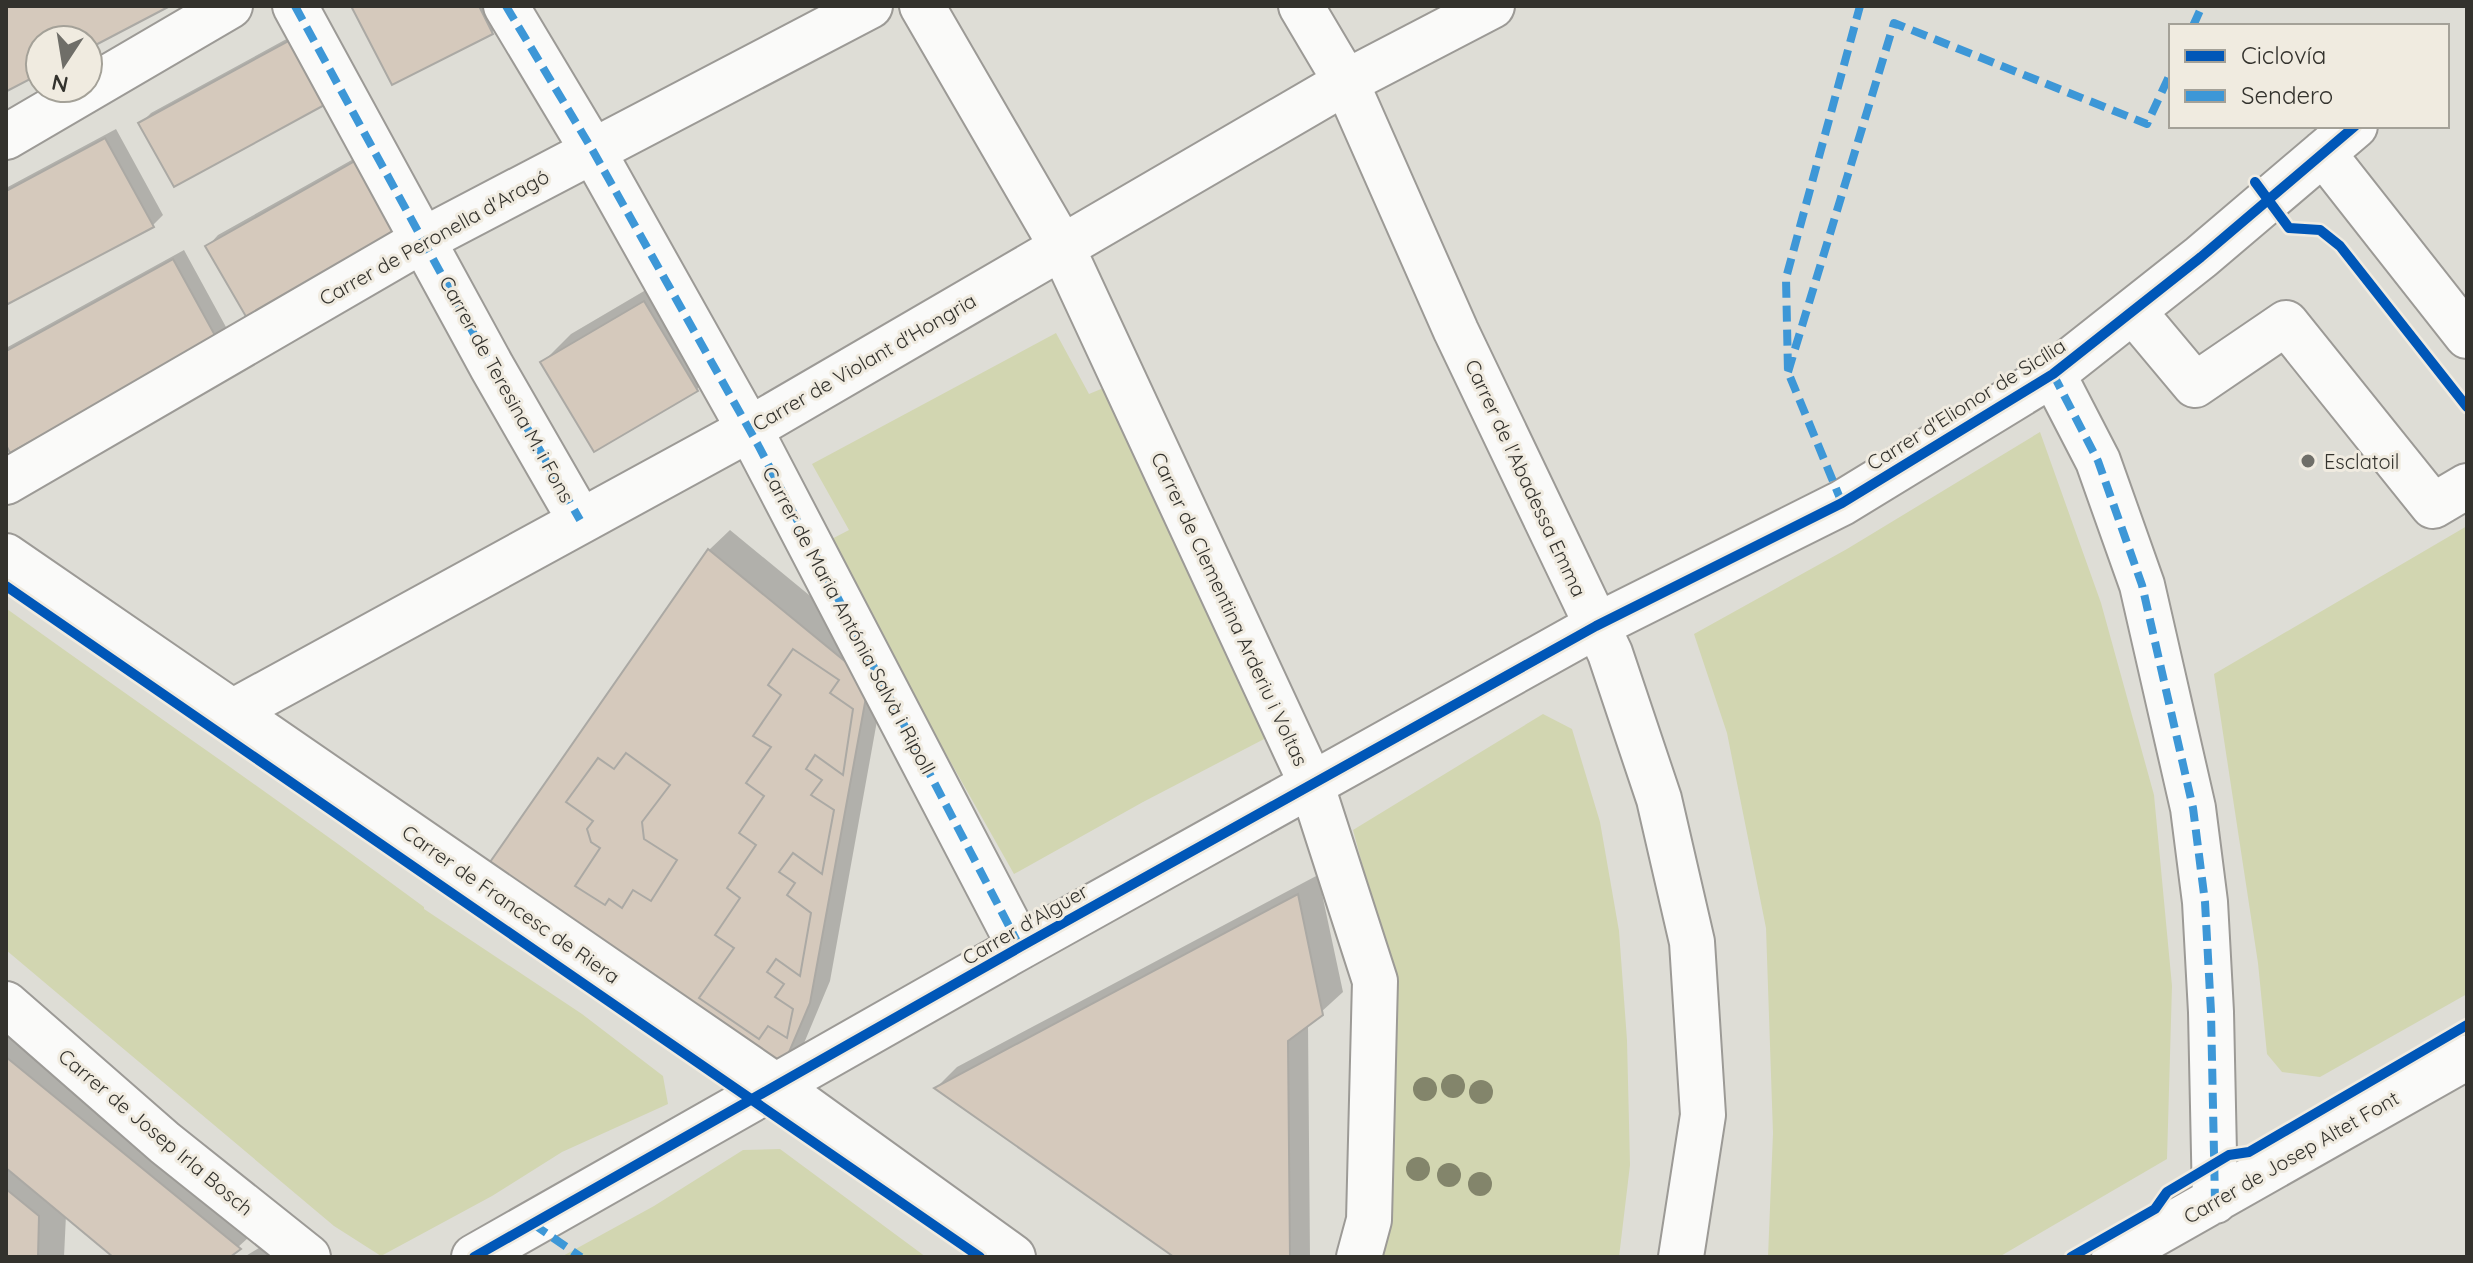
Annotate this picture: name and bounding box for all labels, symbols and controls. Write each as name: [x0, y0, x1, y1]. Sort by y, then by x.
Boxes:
north arrow: [24, 24, 104, 104]
legend: [2169, 24, 2449, 128]
text: Ciclovía: [2241, 40, 2326, 70]
text: N: [49, 68, 71, 99]
text: Sendero: [2241, 80, 2333, 110]
street label: Carrer de Peronella d'Aragó: [315, 163, 553, 311]
street label: Carrer de Teresina M. i Fons: [434, 271, 580, 507]
street label: Carrer de Violant d'Hongria: [748, 288, 980, 436]
street label: Carrer d'Elionor de Sicília: [1862, 333, 2070, 475]
street label: Carrer de l'Abadessa Emma: [1460, 355, 1592, 601]
street label: Carrer de Clementina Arderiu i Voltas: [1146, 448, 1314, 770]
place label: Esclatoil: [2324, 449, 2399, 474]
marker: Esclatoil: [2299, 452, 2317, 470]
street label: Carrer de Maria Antónia Salvà i Ripoll: [757, 462, 941, 778]
street label: Carrer de Francesc de Riera: [397, 819, 625, 989]
street label: Carrer d'Alguer: [958, 878, 1092, 970]
street label: Carrer de Josep Irla Bosch: [54, 1043, 258, 1221]
street label: Carrer de Josep Altet Font: [2179, 1085, 2403, 1229]

